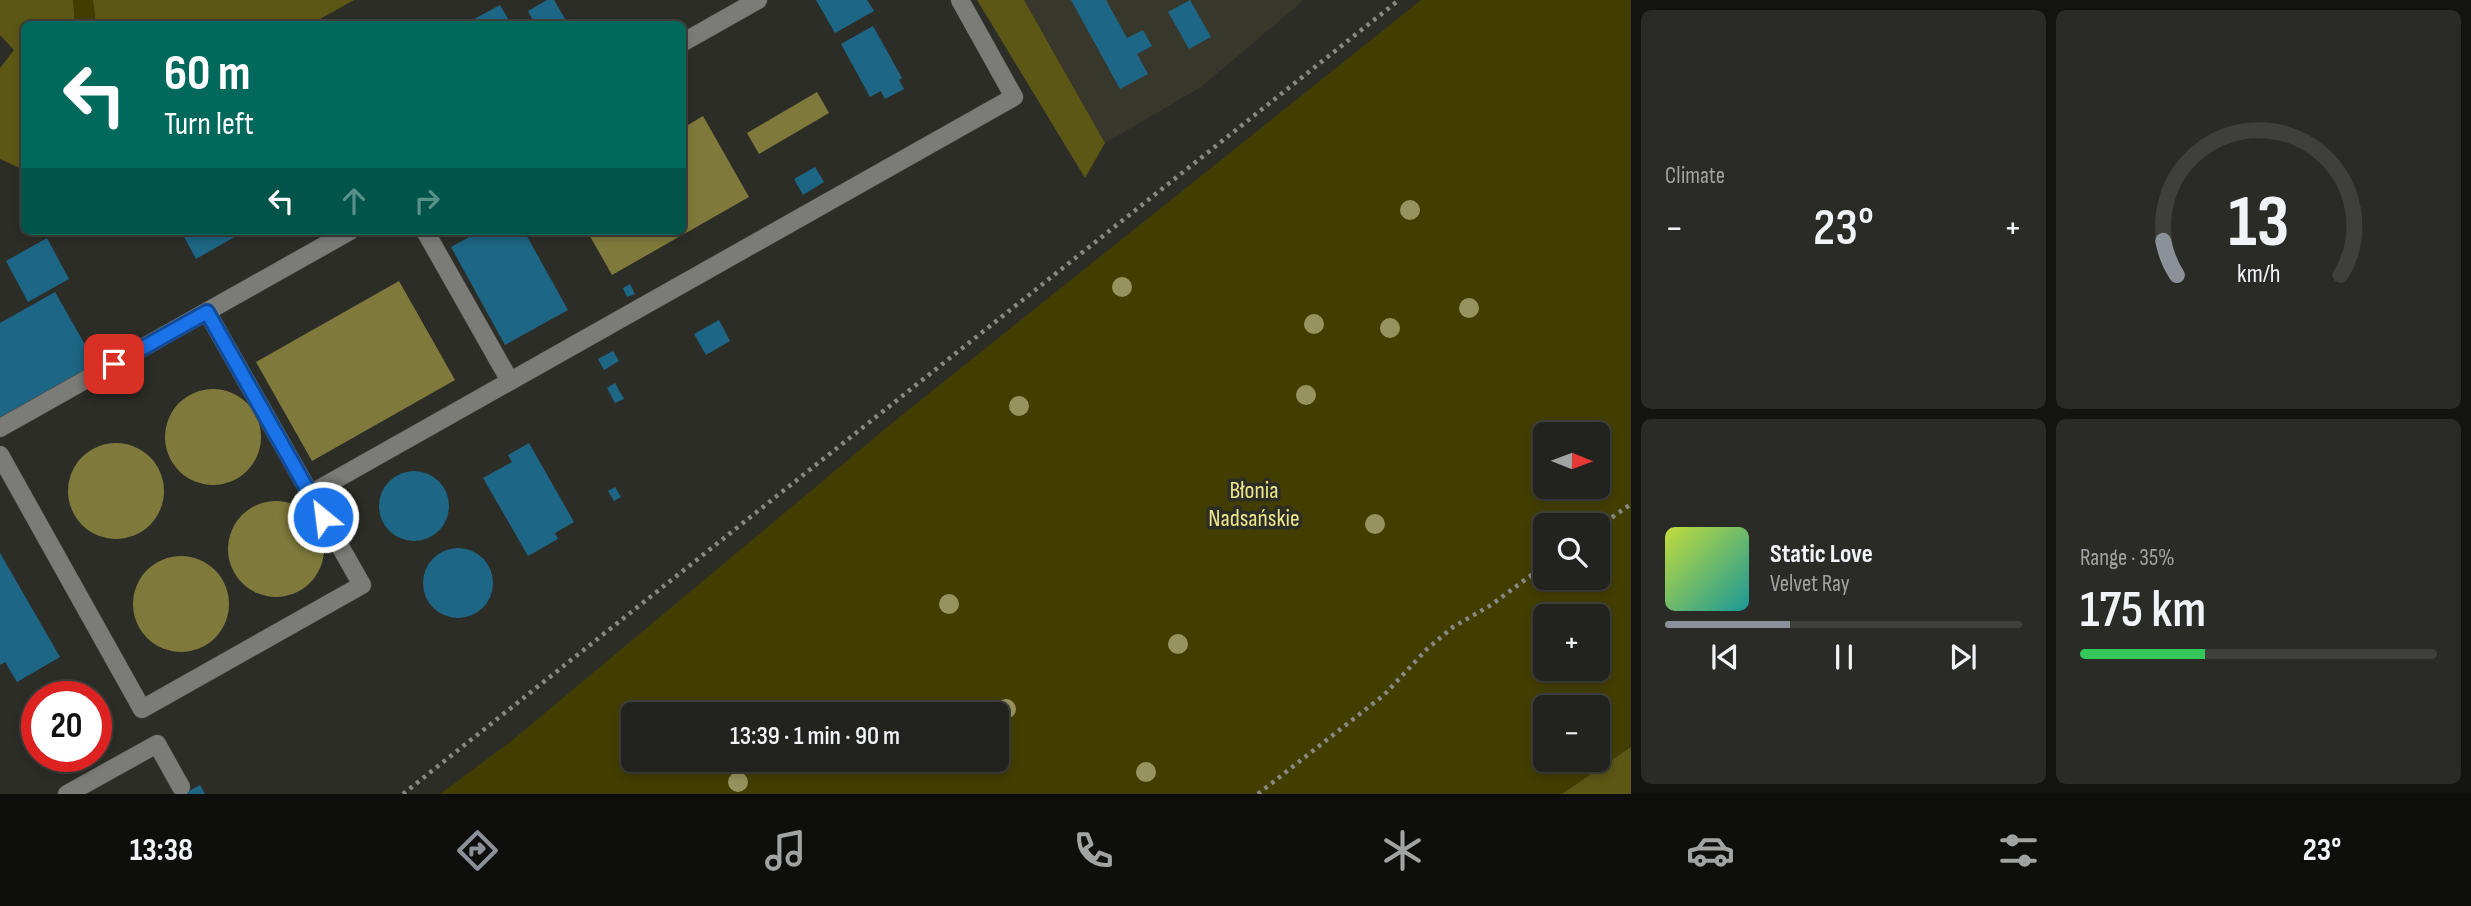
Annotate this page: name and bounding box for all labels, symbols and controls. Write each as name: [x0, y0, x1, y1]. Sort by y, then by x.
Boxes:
text: 60 m: [164, 45, 251, 104]
icon: left: [49, 49, 140, 140]
text: Turn left: [164, 105, 254, 144]
text: Climate: [1665, 162, 1725, 190]
text: 13: [2228, 180, 2289, 268]
icon: left: [262, 182, 300, 220]
icon: ahead: [335, 182, 373, 220]
icon: right: [408, 182, 446, 220]
text: 23°: [1813, 197, 1874, 260]
text: −: [1665, 206, 1684, 251]
text: +: [2003, 206, 2022, 251]
text: km/h: [2237, 259, 2280, 290]
pin: [84, 334, 144, 394]
icon: arrive: [95, 345, 133, 383]
north arrow: [1533, 422, 1610, 499]
map controls: [1533, 422, 1610, 772]
park label: Błonia Nadsańskie: [1208, 476, 1300, 533]
position arrow: [286, 480, 360, 554]
button: search: [1533, 513, 1610, 590]
text: Static Love: [1770, 539, 1873, 570]
text: Range · 35%: [2080, 544, 2175, 572]
text: Velvet Ray: [1770, 570, 1850, 598]
text: 175 km: [2080, 579, 2206, 642]
button: +: [1533, 604, 1610, 681]
icon: previous: [1706, 638, 1744, 676]
icon: pause: [1825, 638, 1863, 676]
icon: next: [1944, 638, 1982, 676]
speed limit sign: 20: [21, 681, 112, 772]
button: −: [1533, 695, 1610, 772]
text: 13:39 · 1 min · 90 m: [730, 721, 900, 752]
icon: directions: [453, 826, 502, 875]
icon: music: [761, 826, 810, 875]
icon: phone: [1069, 826, 1118, 875]
icon: climate: [1378, 826, 1427, 875]
icon: car: [1686, 826, 1735, 875]
icon: filters: [1994, 826, 2043, 875]
text: 13:38: [130, 831, 193, 870]
text: 23°: [2303, 831, 2341, 870]

